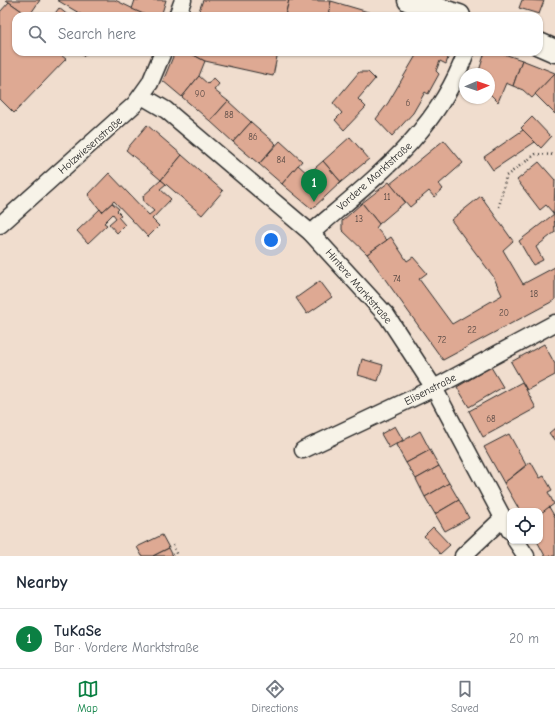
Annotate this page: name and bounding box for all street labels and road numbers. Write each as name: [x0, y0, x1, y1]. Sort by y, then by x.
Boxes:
street label: Holzwiesenstraße: [56, 114, 125, 177]
street label: Vordere Marktstraße: [334, 139, 415, 213]
street label: Hintere Marktstraße: [323, 246, 395, 327]
street label: Elisenstraße: [402, 371, 459, 408]

